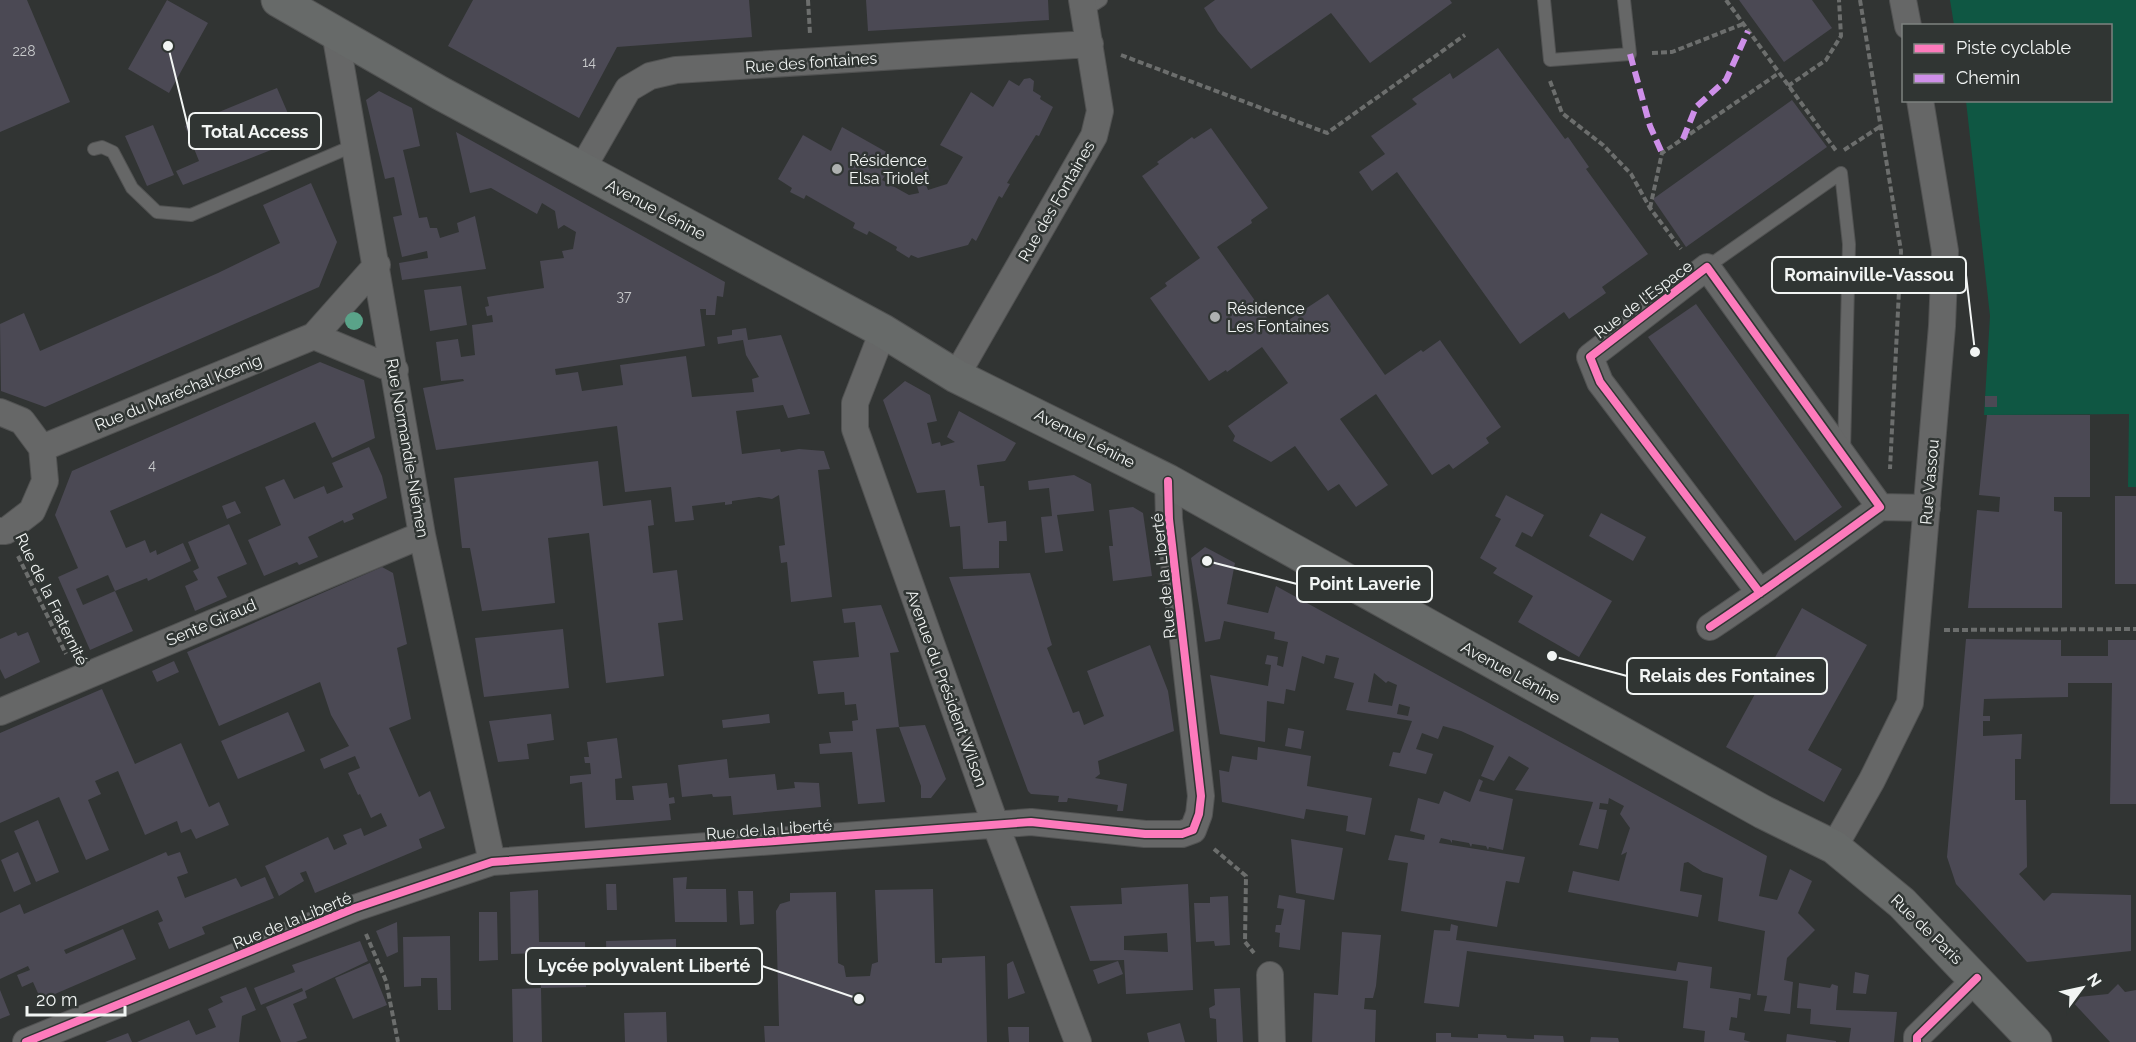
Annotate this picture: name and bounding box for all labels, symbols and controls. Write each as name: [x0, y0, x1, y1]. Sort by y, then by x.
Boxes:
legend: [1902, 24, 2112, 102]
text: Piste cyclable: [1956, 37, 2072, 58]
house number: 228: [13, 43, 35, 59]
street label: Rue des fontaines: [744, 48, 878, 77]
house number: 14: [582, 54, 596, 70]
text: Chemin: [1956, 67, 2020, 88]
callout: Total Access: [189, 113, 321, 149]
text: Total Access: [202, 121, 309, 142]
street label: Rue des Fontaines: [1014, 137, 1099, 265]
place label: Résidence Elsa Triolet: [849, 151, 930, 188]
marker: Résidence Elsa Triolet: [830, 162, 844, 176]
street label: Avenue Lénine: [603, 175, 709, 244]
street label: Rue de l'Espace: [1590, 256, 1696, 343]
callout: Romainville-Vassou: [1772, 257, 1966, 293]
text: Romainville-Vassou: [1784, 264, 1954, 285]
house number: 37: [617, 288, 632, 304]
place label: Résidence Les Fontaines: [1227, 299, 1329, 336]
marker: Résidence Les Fontaines: [1208, 310, 1222, 324]
street label: Rue du Maréchal Kœnig: [92, 350, 264, 435]
street label: Rue Normandie-Niémen: [382, 357, 433, 539]
street label: Avenue Lénine: [1031, 405, 1138, 472]
street label: Rue Vassou: [1916, 438, 1943, 526]
house number: 4: [148, 457, 156, 473]
street label: Rue de la Liberté: [1147, 512, 1180, 640]
street label: Rue de la Fraternité: [11, 530, 92, 668]
callout: Point Laverie: [1297, 566, 1432, 602]
text: Point Laverie: [1309, 573, 1421, 594]
street label: Avenue du Président Wilson: [902, 587, 991, 789]
street label: Sente Giraud: [163, 595, 259, 650]
street label: Avenue Lénine: [1458, 637, 1564, 707]
callout: Relais des Fontaines: [1627, 658, 1827, 694]
text: Relais des Fontaines: [1639, 665, 1815, 686]
street label: Rue de la Liberté: [705, 816, 833, 843]
street label: Rue de la Liberté: [230, 888, 354, 953]
street label: Rue de Paris: [1887, 891, 1967, 968]
callout: Lycée polyvalent Liberté: [526, 948, 762, 984]
text: Lycée polyvalent Liberté: [538, 955, 751, 976]
north arrow: [2052, 958, 2112, 1018]
text: N: [2083, 970, 2105, 990]
scale bar: [27, 979, 124, 1017]
text: 20 m: [36, 989, 78, 1010]

